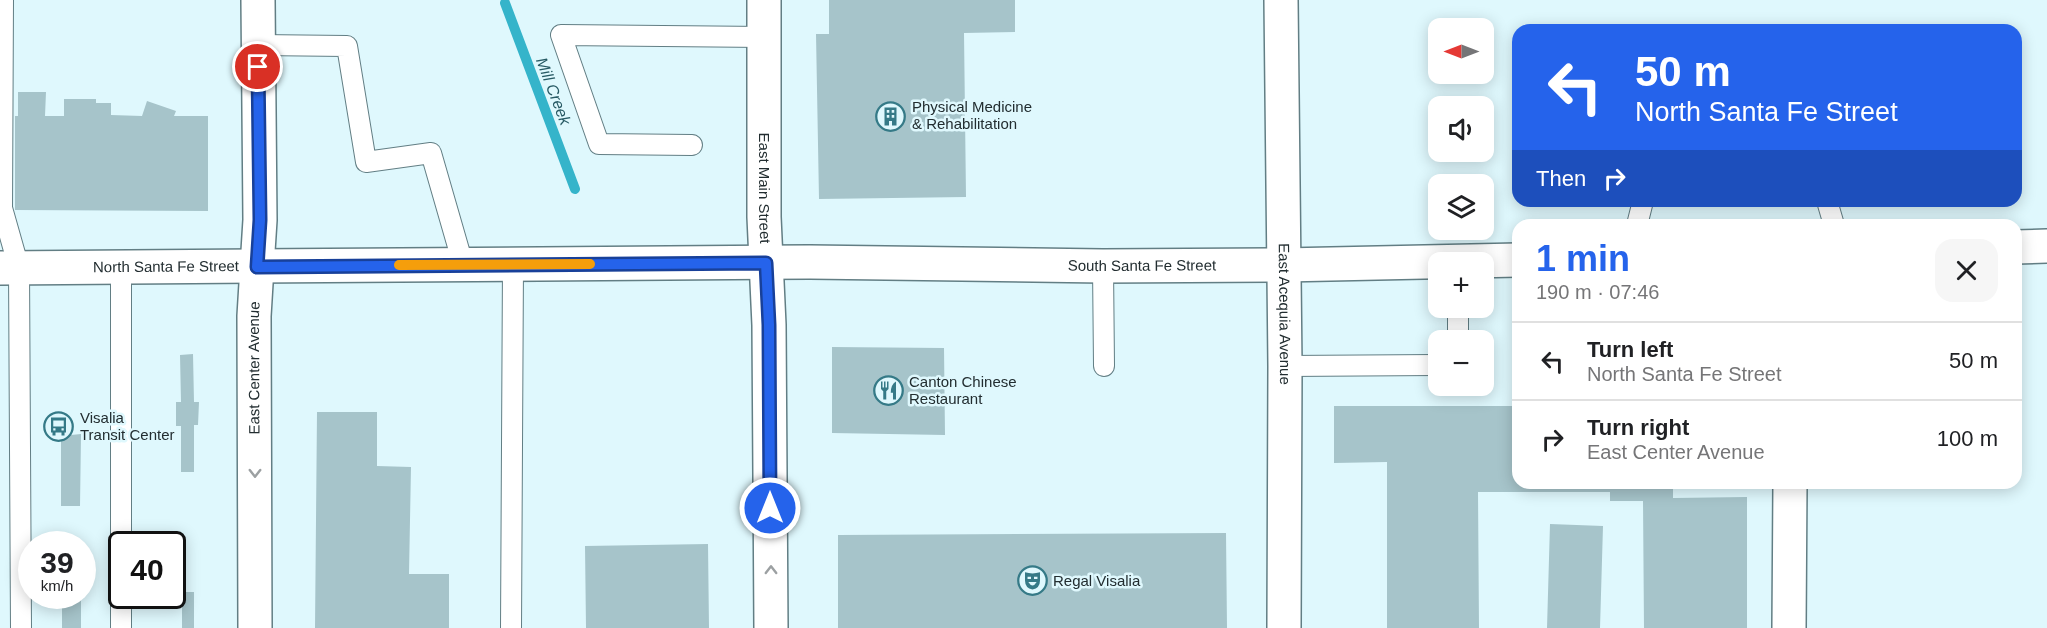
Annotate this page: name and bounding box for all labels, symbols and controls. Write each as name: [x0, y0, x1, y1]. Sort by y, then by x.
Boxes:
north arrow: [1428, 18, 1494, 84]
map controls: [1428, 18, 1494, 396]
pin: [232, 41, 283, 92]
icon: left: [1536, 48, 1614, 126]
text: 50 m: [1635, 48, 1731, 95]
icon: arrive: [241, 50, 274, 83]
water label: Mill Creek: [533, 55, 575, 128]
button: sound: [1428, 96, 1494, 162]
text: North Santa Fe Street: [1635, 97, 1898, 127]
place label: Physical Medicine & Rehabilitation: [912, 98, 1032, 132]
building icon: Physical Medicine & Rehabilitation: [875, 100, 907, 132]
street label: East Main Street: [756, 133, 774, 245]
icon: right: [1598, 162, 1631, 195]
text: Then: [1536, 166, 1586, 191]
button: layers: [1428, 174, 1494, 240]
text: 1 min: [1536, 238, 1630, 279]
button: close: [1935, 239, 1998, 302]
street label: East Acequia Avenue: [1276, 243, 1294, 385]
button: +: [1428, 252, 1494, 318]
street label: South Santa Fe Street: [1068, 256, 1217, 274]
street label: North Santa Fe Street: [93, 257, 240, 275]
text: 190 m · 07:46: [1536, 281, 1659, 303]
street label: East Center Avenue: [245, 301, 263, 435]
button: −: [1428, 330, 1494, 396]
text: Turn left: [1587, 337, 1673, 362]
icon: left: [1536, 345, 1569, 378]
text: 50 m: [1949, 348, 1998, 373]
text: North Santa Fe Street: [1587, 363, 1782, 385]
place label: Canton Chinese Restaurant: [909, 373, 1017, 407]
restaurant icon: Canton Chinese Restaurant: [872, 375, 904, 407]
place label: Visalia Transit Center: [80, 409, 174, 443]
bus stop icon: Visalia Transit Center: [43, 411, 75, 443]
text: Turn right: [1587, 415, 1689, 440]
icon: right: [1536, 423, 1569, 456]
text: 100 m: [1937, 426, 1998, 451]
text: East Center Avenue: [1587, 441, 1765, 463]
one-way arrow: [249, 468, 261, 477]
position arrow: [738, 476, 802, 540]
speed limit sign: 40: [108, 531, 186, 609]
text: 39: [40, 546, 74, 579]
one-way arrow: [764, 565, 777, 574]
theatre icon: Regal Visalia: [1016, 565, 1048, 597]
place label: Regal Visalia: [1053, 572, 1141, 589]
text: km/h: [41, 577, 73, 594]

